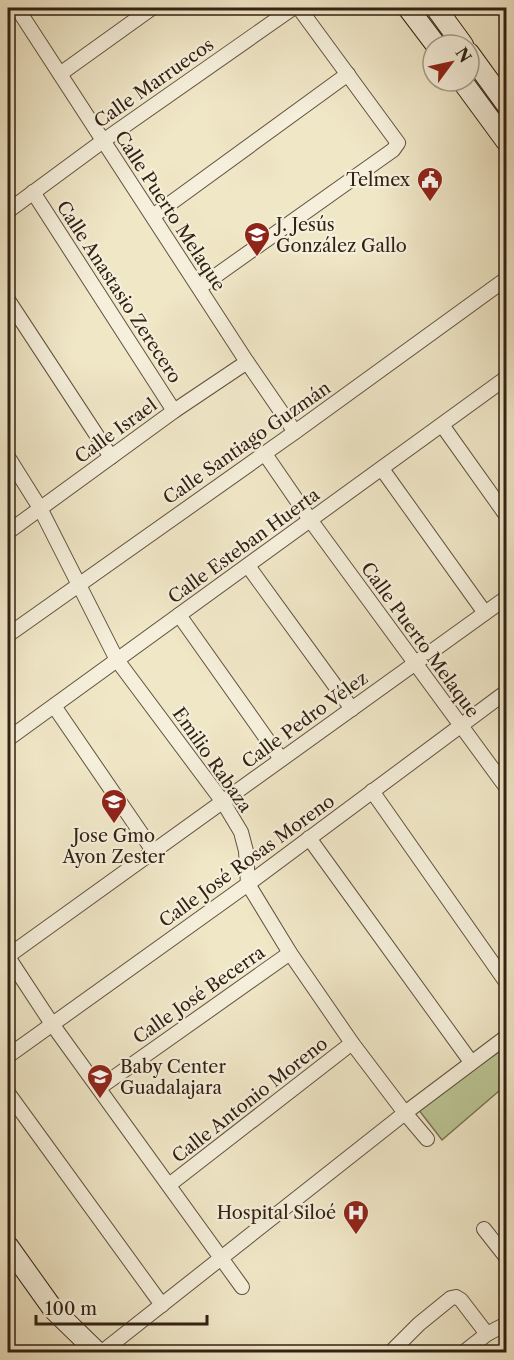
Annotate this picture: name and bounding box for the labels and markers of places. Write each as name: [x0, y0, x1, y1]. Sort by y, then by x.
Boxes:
public building icon: Telmex: [415, 165, 445, 203]
place label: Telmex: [346, 169, 410, 191]
place label: J. Jesús González Gallo: [273, 214, 407, 257]
school or university icon: J. Jesús González Gallo: [242, 220, 272, 258]
school or university icon: Jose Gmo Ayon Zester: [99, 787, 129, 825]
place label: Jose Gmo Ayon Zester: [62, 825, 166, 868]
place label: Baby Center Guadalajara: [120, 1056, 226, 1099]
school or university icon: Baby Center Guadalajara: [85, 1062, 115, 1100]
hospital icon: Hospital Siloé: [341, 1198, 371, 1236]
place label: Hospital Siloé: [217, 1202, 336, 1224]

